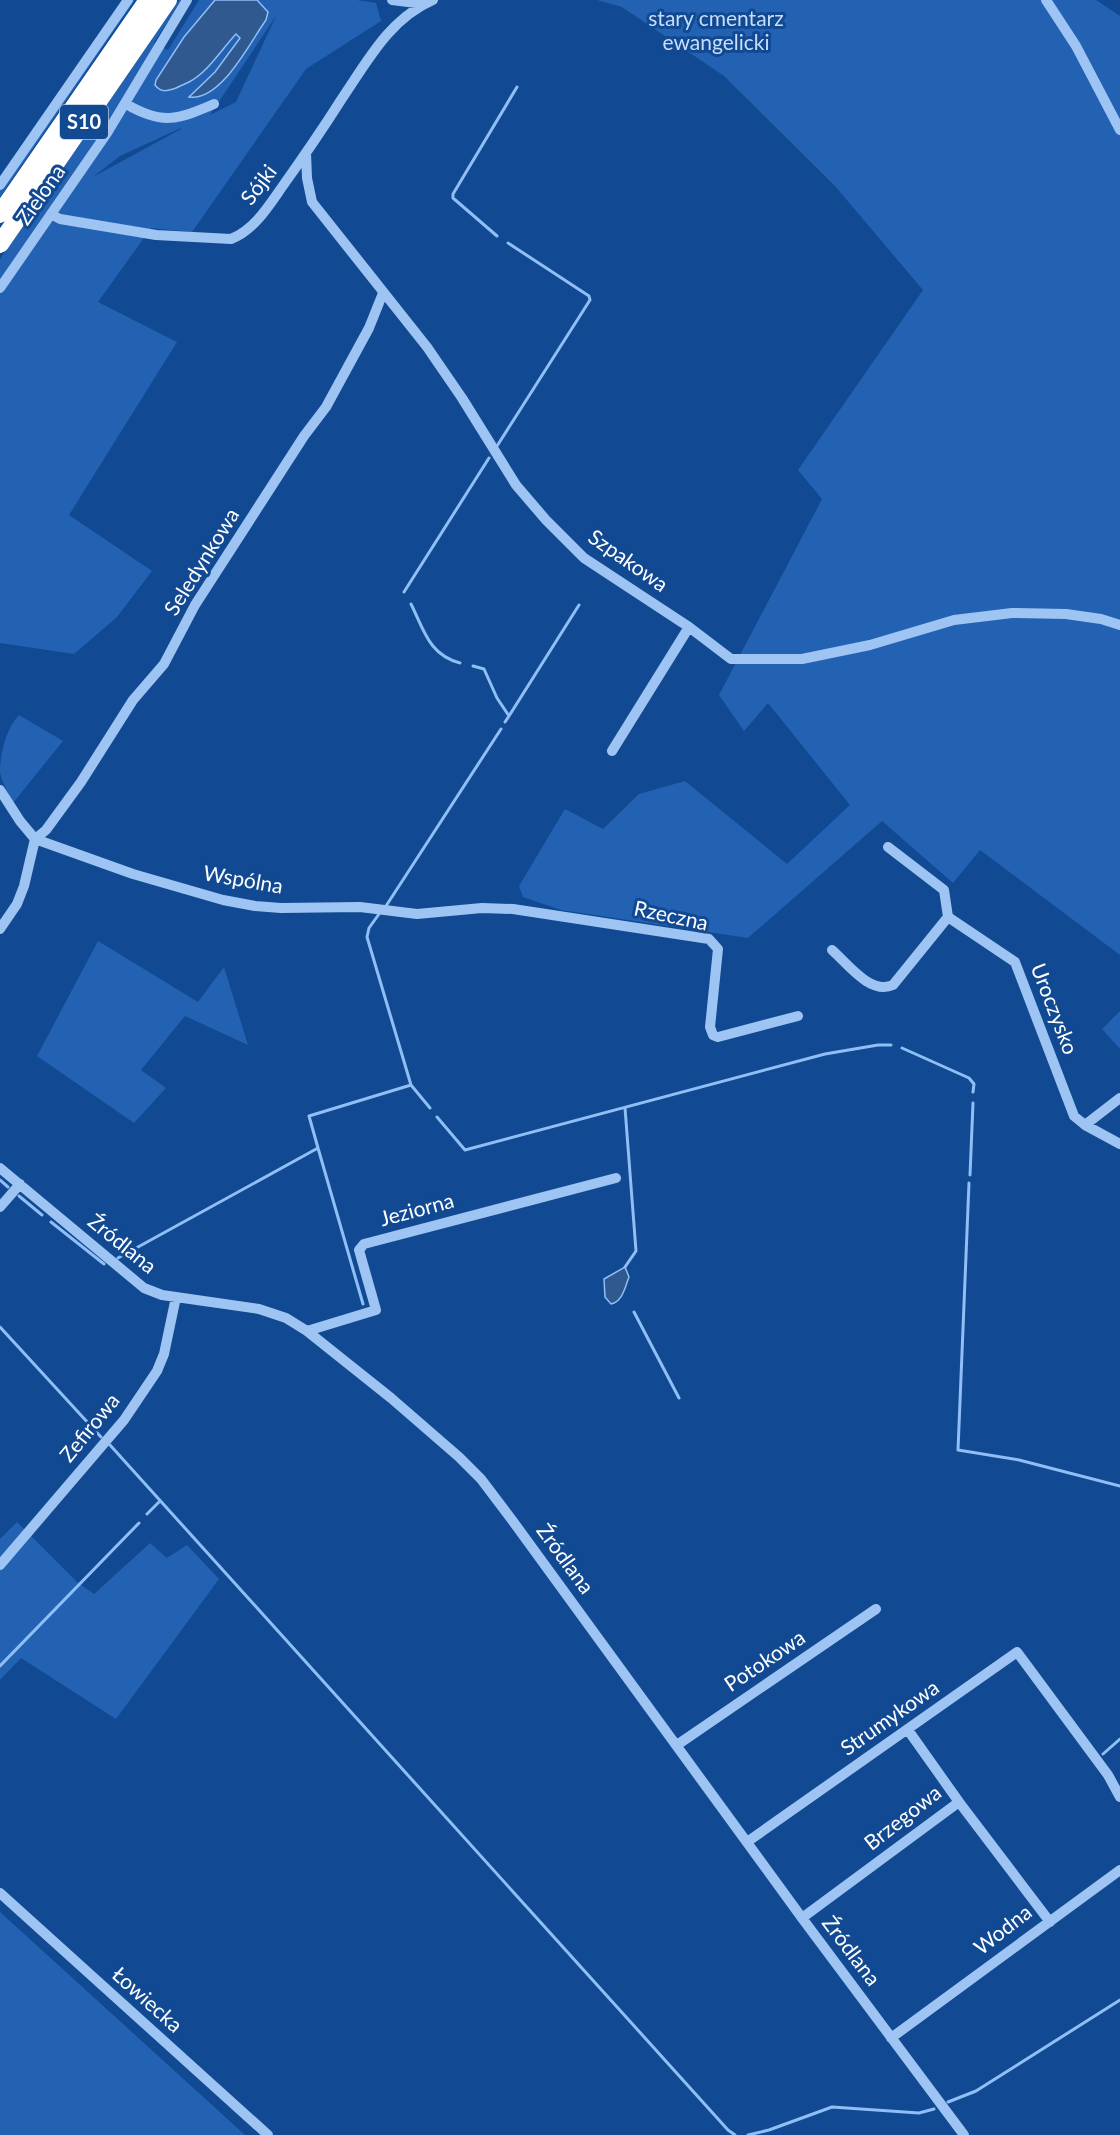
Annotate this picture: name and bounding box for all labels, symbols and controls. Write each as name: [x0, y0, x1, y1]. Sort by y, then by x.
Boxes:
park label: stary cmentarz ewangelicki: [648, 5, 784, 54]
road number: S10: [60, 105, 108, 139]
street label: Zielona: [10, 159, 69, 229]
street label: Sójki: [235, 159, 281, 209]
street label: Seledynkowa: [158, 503, 243, 619]
street label: Szpakowa: [584, 523, 673, 596]
street label: Wspólna: [201, 859, 285, 898]
street label: Rzeczna: [632, 894, 711, 935]
street label: Uroczysko: [1027, 959, 1084, 1058]
street label: Jeziorna: [377, 1187, 456, 1230]
street label: Źródlana: [84, 1208, 162, 1278]
street label: Zefirowa: [54, 1388, 124, 1466]
street label: Źródlana: [532, 1518, 600, 1598]
street label: Potokowa: [719, 1624, 809, 1696]
street label: Strumykowa: [835, 1674, 943, 1760]
street label: Brzegowa: [859, 1779, 946, 1855]
street label: Wodna: [968, 1899, 1036, 1959]
street label: Źródlana: [818, 1910, 886, 1990]
street label: Łowiecka: [108, 1961, 188, 2037]

